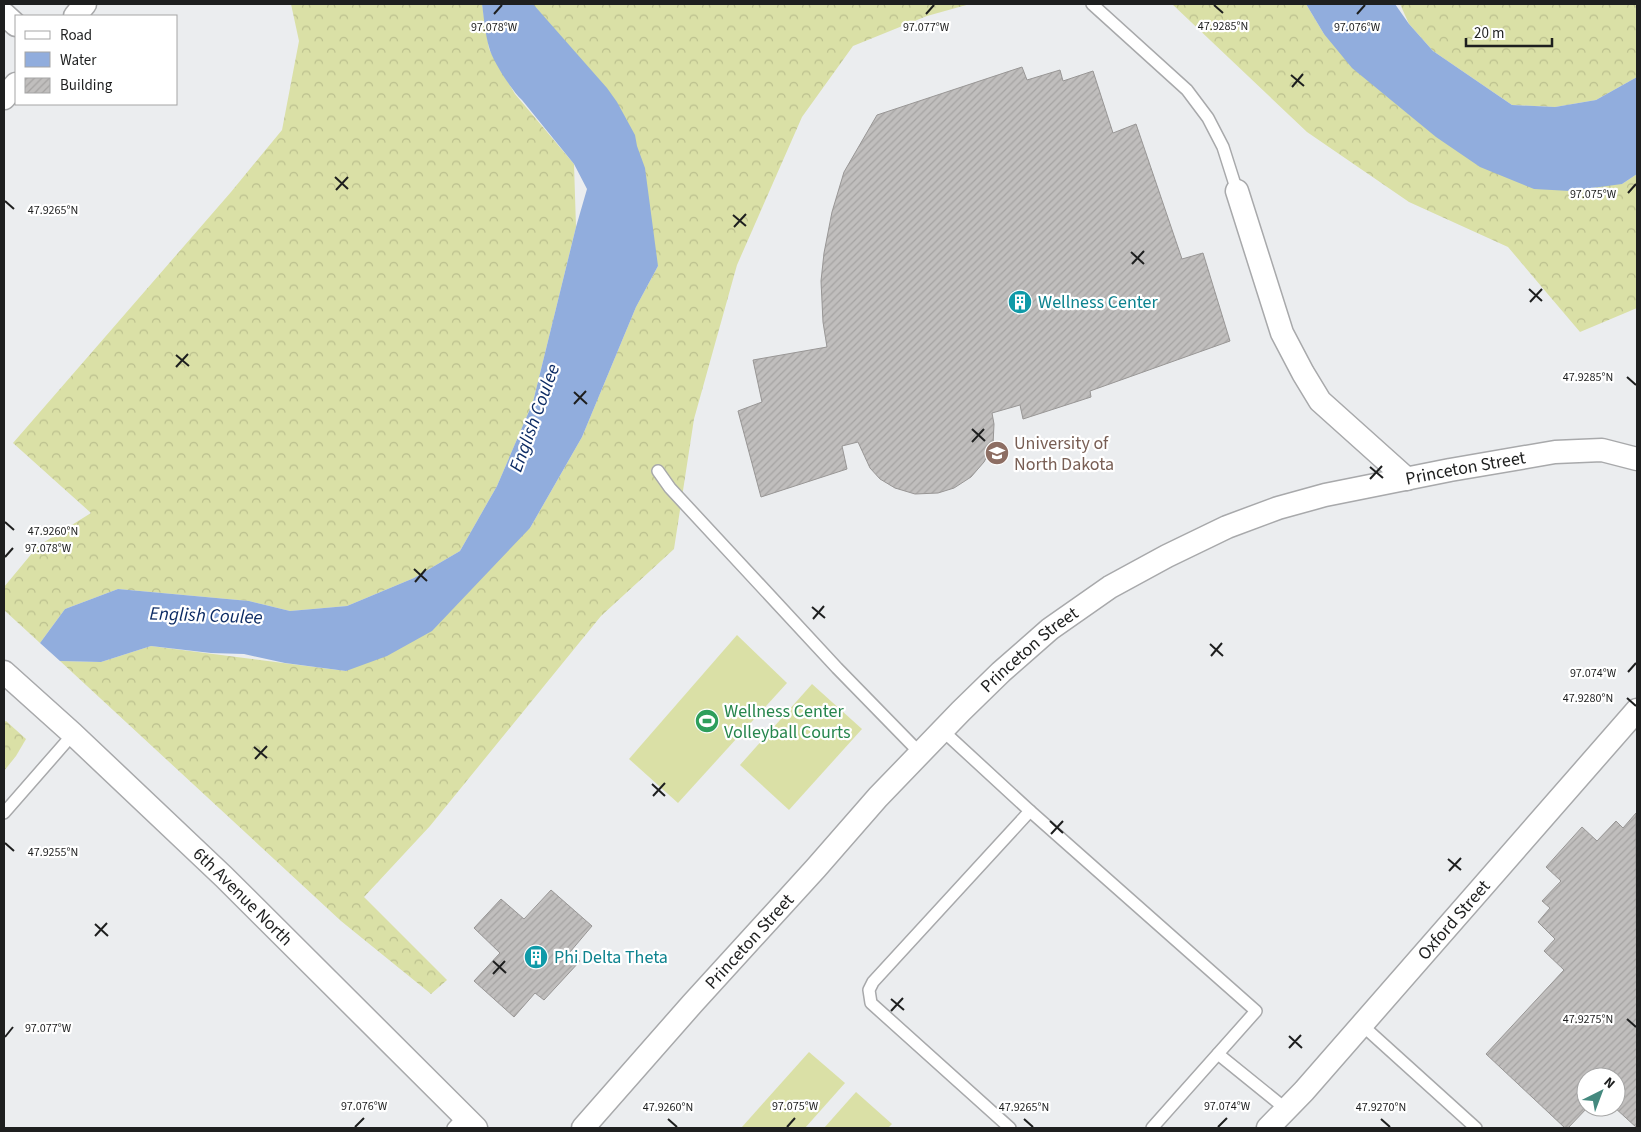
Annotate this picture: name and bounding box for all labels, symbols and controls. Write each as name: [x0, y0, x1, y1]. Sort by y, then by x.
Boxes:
legend: [15, 15, 178, 105]
scale bar: [1466, 15, 1552, 47]
text: 47.9285°N: [1198, 18, 1248, 35]
text: 97.078°W: [471, 19, 518, 36]
text: 97.077°W: [903, 19, 950, 36]
text: 97.076°W: [1334, 19, 1381, 36]
text: 20 m: [1474, 23, 1504, 44]
text: Road: [60, 25, 92, 46]
text: Water: [60, 50, 97, 71]
text: Building: [60, 75, 113, 96]
text: 97.075°W: [1570, 186, 1617, 203]
text: 47.9265°N: [28, 202, 78, 219]
building icon: Wellness Center: [1007, 289, 1033, 315]
place label: Wellness Center: [1038, 290, 1159, 315]
water label: English Coulee: [503, 360, 567, 476]
text: 47.9285°N: [1563, 369, 1613, 386]
place label: University of North Dakota: [1014, 431, 1114, 477]
school or university icon: University of North Dakota: [984, 440, 1010, 466]
street label: Princeton Street: [1403, 445, 1527, 491]
text: 47.9260°N: [28, 523, 78, 540]
text: 97.078°W: [25, 540, 72, 557]
water label: English Coulee: [149, 601, 263, 631]
street label: Princeton Street: [975, 601, 1083, 698]
text: 97.074°W: [1570, 665, 1617, 682]
text: 47.9280°N: [1563, 690, 1613, 707]
place label: Wellness Center Volleyball Courts: [724, 699, 850, 745]
sports icon: Wellness Center Volleyball Courts: [694, 708, 720, 734]
street label: 6th Avenue North: [188, 842, 299, 951]
text: 47.9255°N: [28, 844, 78, 861]
street label: Oxford Street: [1412, 874, 1496, 965]
street label: Princeton Street: [699, 888, 799, 995]
building icon: Phi Delta Theta: [523, 944, 549, 970]
place label: Phi Delta Theta: [554, 945, 668, 970]
text: 47.9275°N: [1563, 1011, 1613, 1028]
text: 97.077°W: [25, 1020, 72, 1037]
north arrow: [1576, 1067, 1626, 1117]
text: N: [1599, 1073, 1619, 1094]
text: 97.076°W: [341, 1098, 388, 1115]
text: 97.075°W: [772, 1098, 819, 1115]
text: 97.074°W: [1204, 1098, 1251, 1115]
text: 47.9260°N: [643, 1099, 693, 1116]
text: 47.9265°N: [999, 1099, 1049, 1116]
text: 47.9270°N: [1356, 1099, 1406, 1116]

